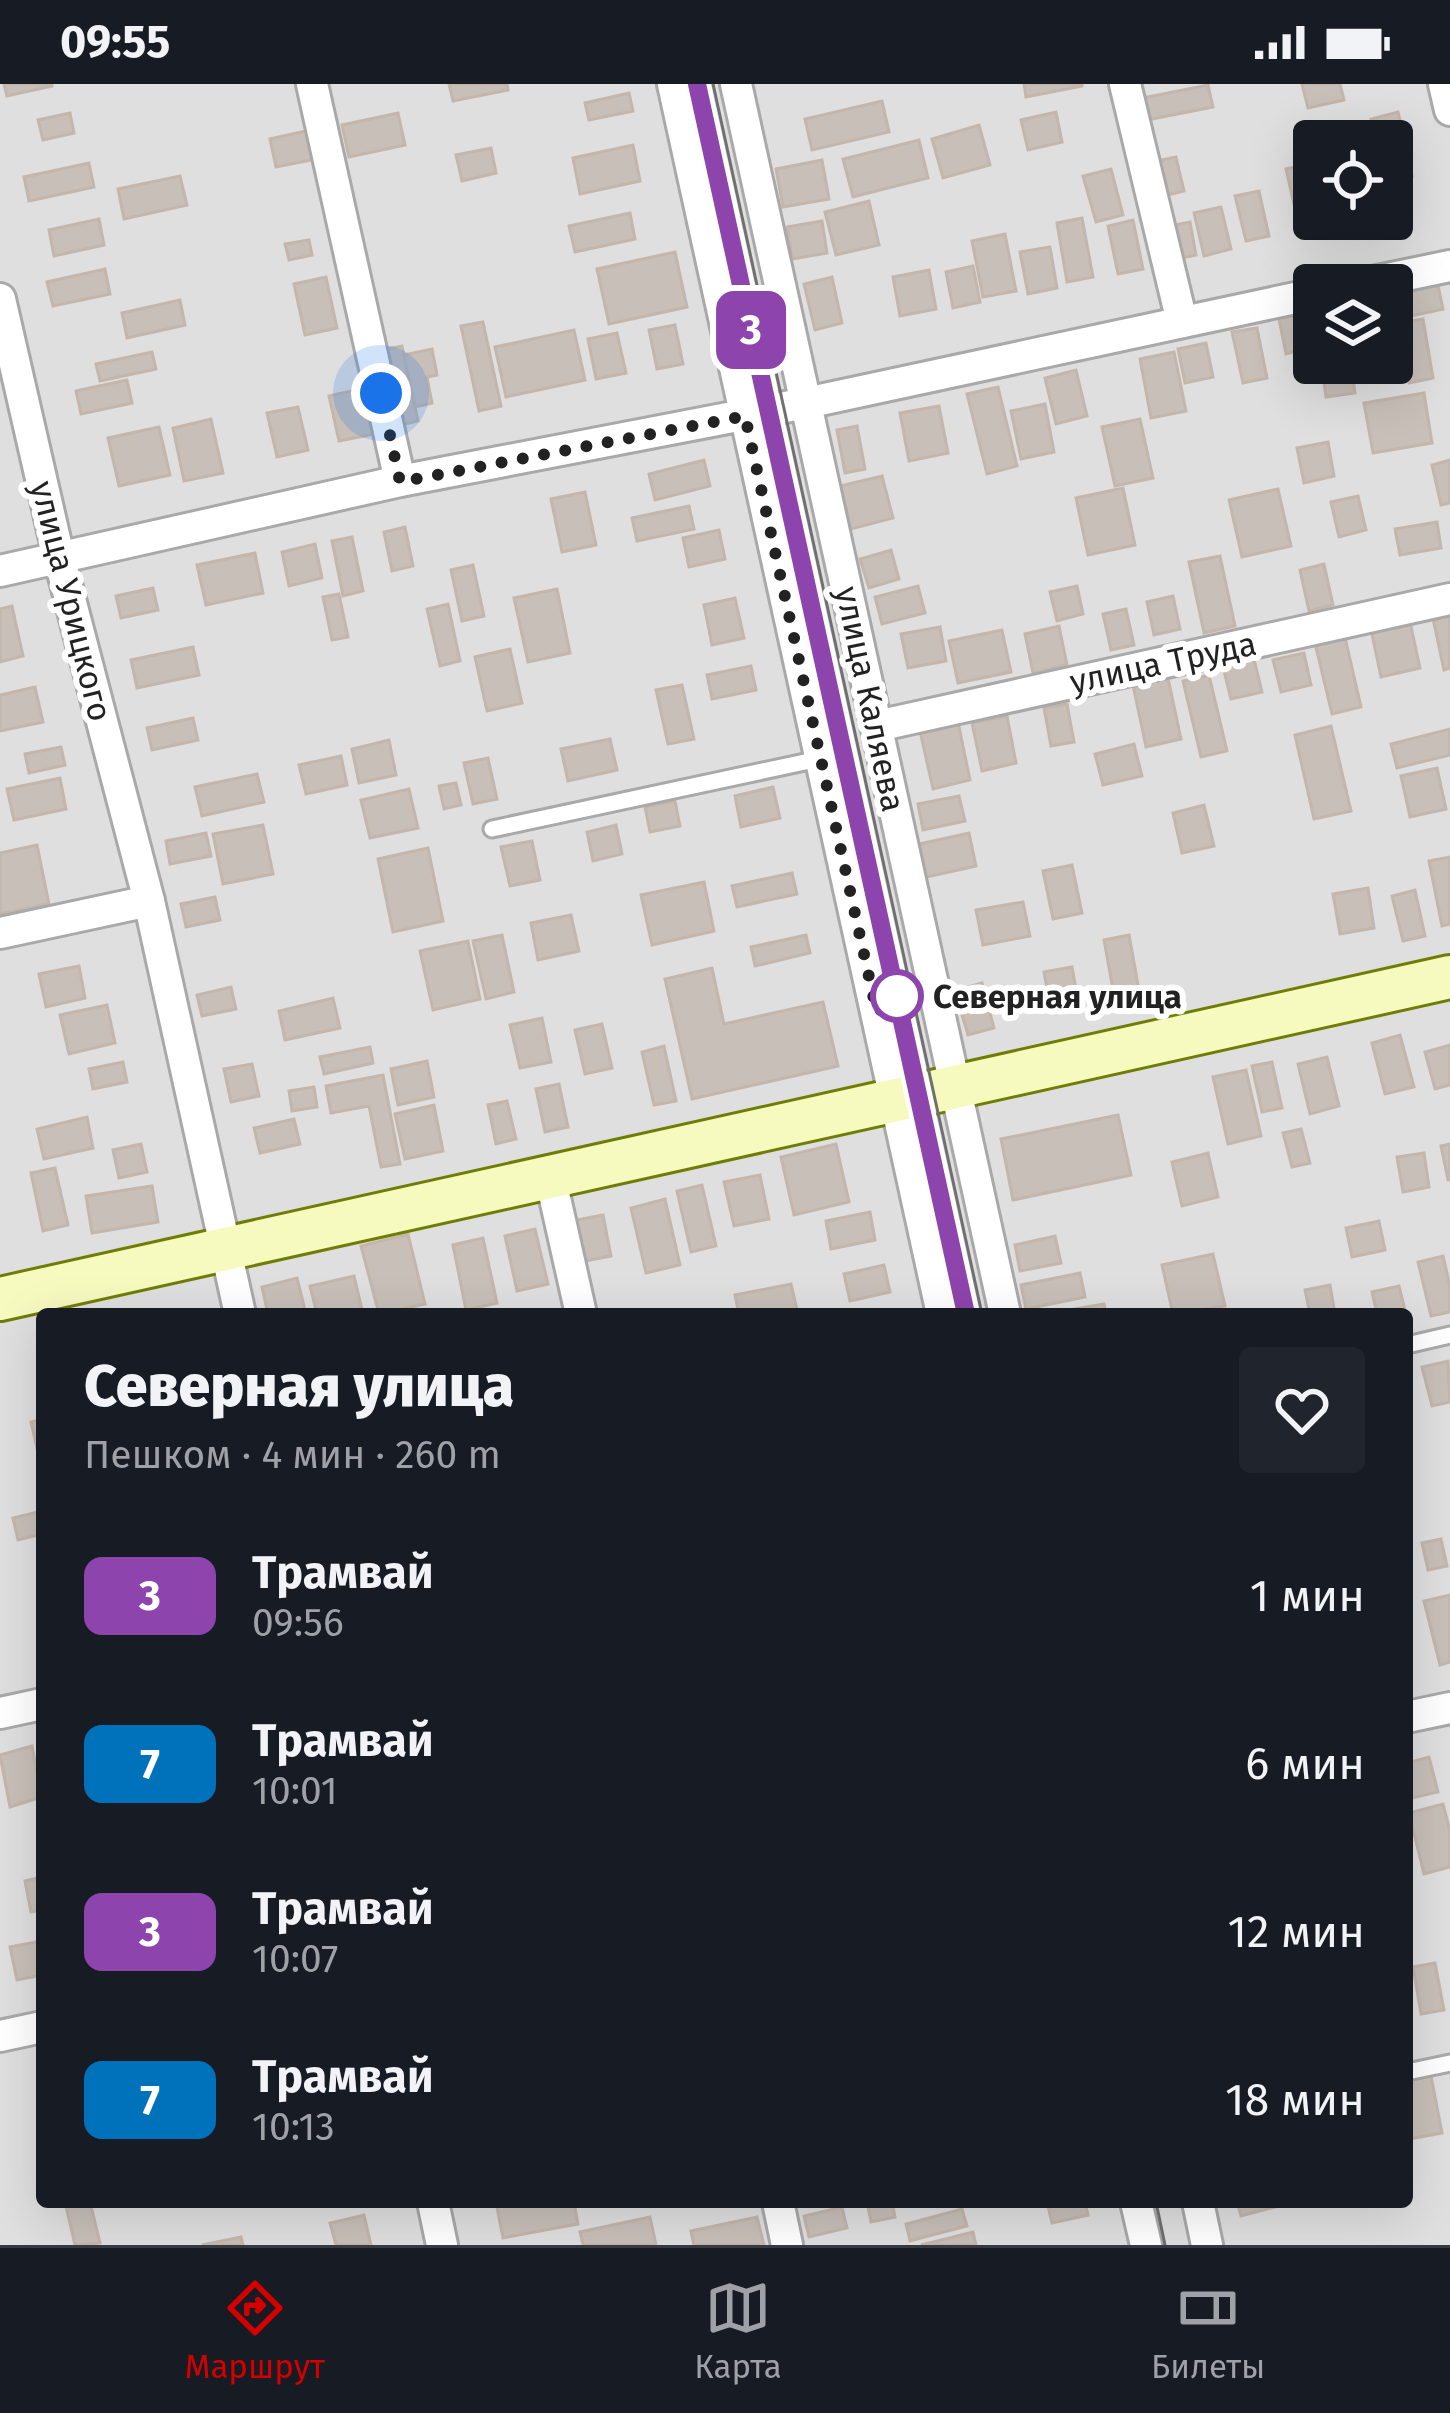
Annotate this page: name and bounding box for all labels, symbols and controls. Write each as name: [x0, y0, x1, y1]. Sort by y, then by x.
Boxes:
text: 09:55: [60, 15, 170, 69]
map controls: [1293, 120, 1413, 384]
button: locate: [1293, 120, 1413, 240]
button: layers: [1293, 264, 1413, 384]
line badge: 3: [712, 291, 790, 369]
text: 3: [740, 305, 762, 355]
your location: [351, 363, 411, 423]
street label: улица Урицкого: [22, 477, 120, 725]
street label: улица Каляева: [827, 583, 913, 815]
street label: улица Труда: [1066, 624, 1260, 702]
marker: Северная улица: [872, 971, 922, 1021]
place label: Северная улица: [933, 977, 1182, 1017]
button: heart: [1239, 1347, 1365, 1473]
text: Северная улица: [84, 1353, 514, 1421]
text: Пешком · 4 мин · 260 m: [84, 1432, 501, 1478]
text: Трамвай: [252, 1546, 434, 1600]
text: 1 мин: [1250, 1569, 1365, 1623]
text: 3: [139, 1571, 161, 1621]
text: 09:56: [252, 1600, 344, 1646]
text: Трамвай: [252, 1714, 434, 1768]
text: 6 мин: [1245, 1737, 1365, 1791]
text: 7: [140, 1739, 160, 1789]
text: 10:01: [252, 1768, 338, 1814]
text: Трамвай: [252, 1882, 434, 1936]
text: 12 мин: [1227, 1905, 1365, 1959]
text: 3: [139, 1907, 161, 1957]
text: 10:07: [252, 1936, 338, 1982]
text: Трамвай: [252, 2050, 434, 2104]
text: 18 мин: [1225, 2073, 1365, 2127]
text: 7: [140, 2075, 160, 2125]
text: 10:13: [252, 2104, 335, 2150]
tab: Маршрут: [185, 2275, 325, 2387]
tab: Карта: [694, 2275, 782, 2387]
tab: Билеты: [1151, 2275, 1265, 2387]

